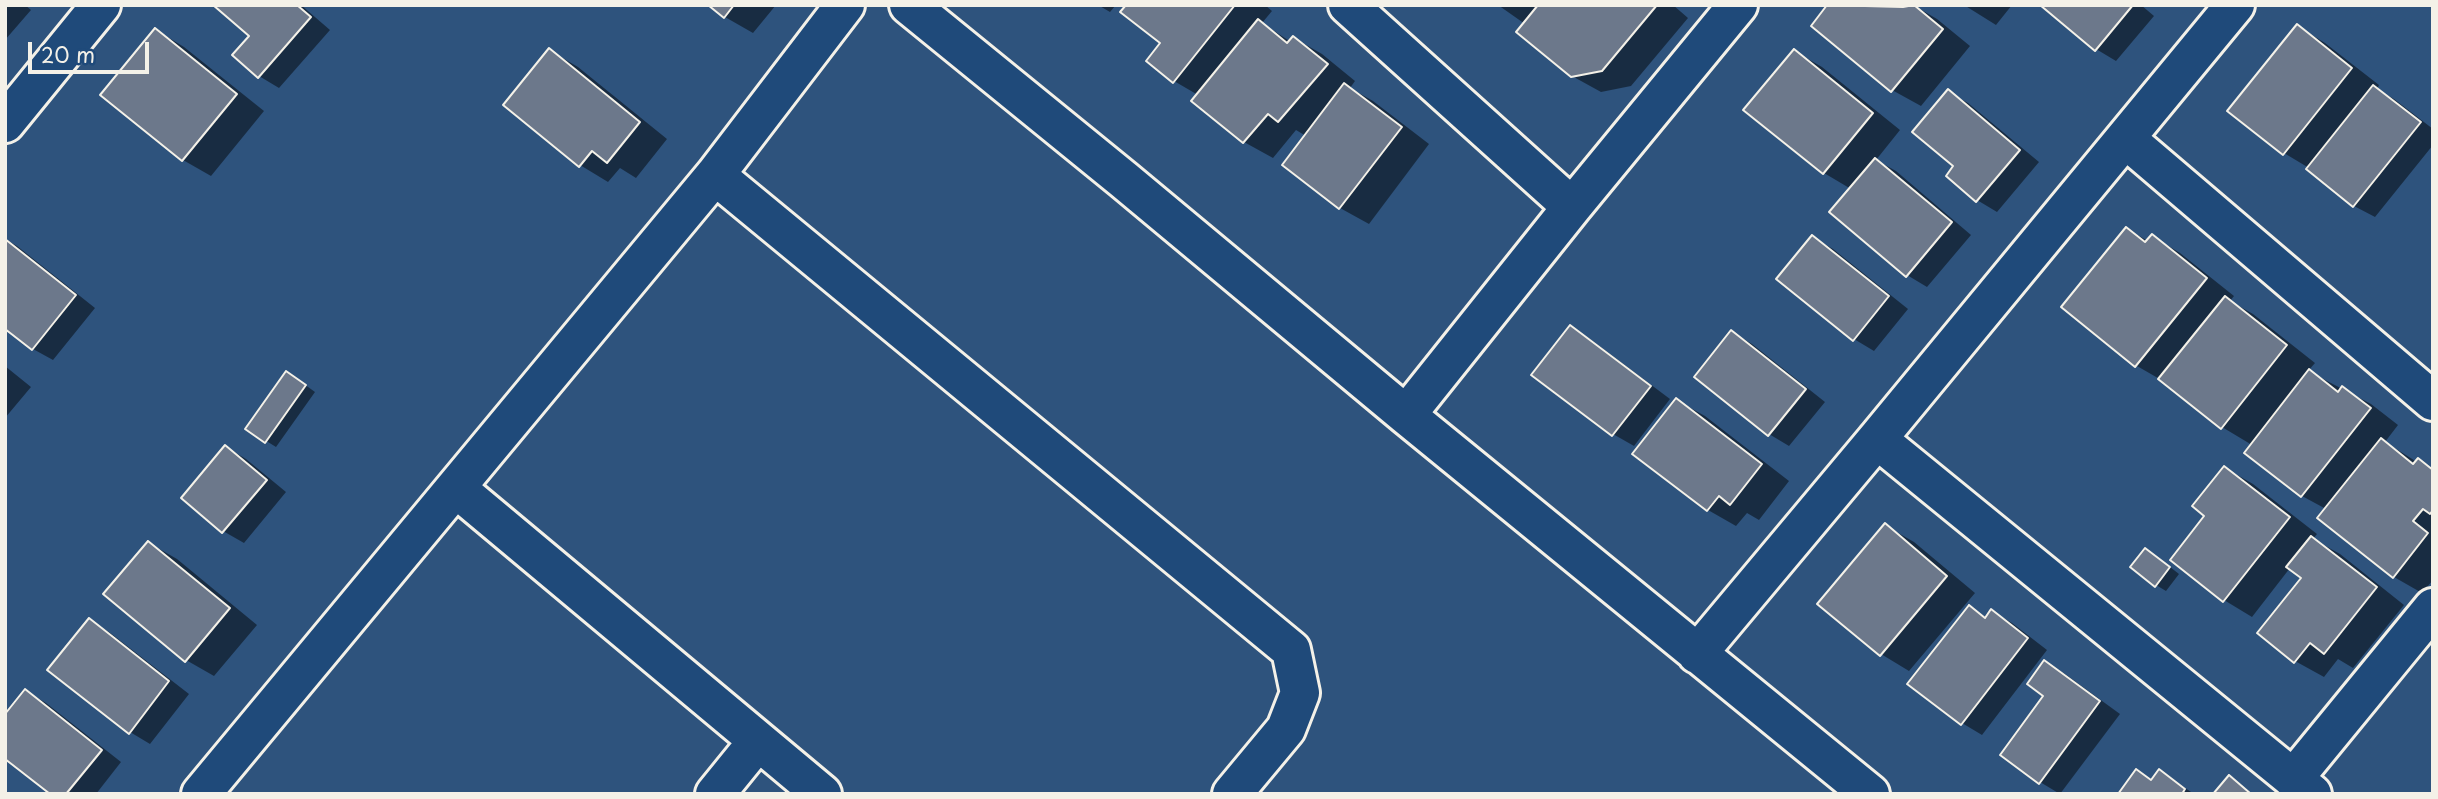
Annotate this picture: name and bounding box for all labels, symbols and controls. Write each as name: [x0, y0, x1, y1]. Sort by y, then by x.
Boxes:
scale bar: [32, 28, 152, 72]
text: 20 m: [41, 38, 95, 70]

